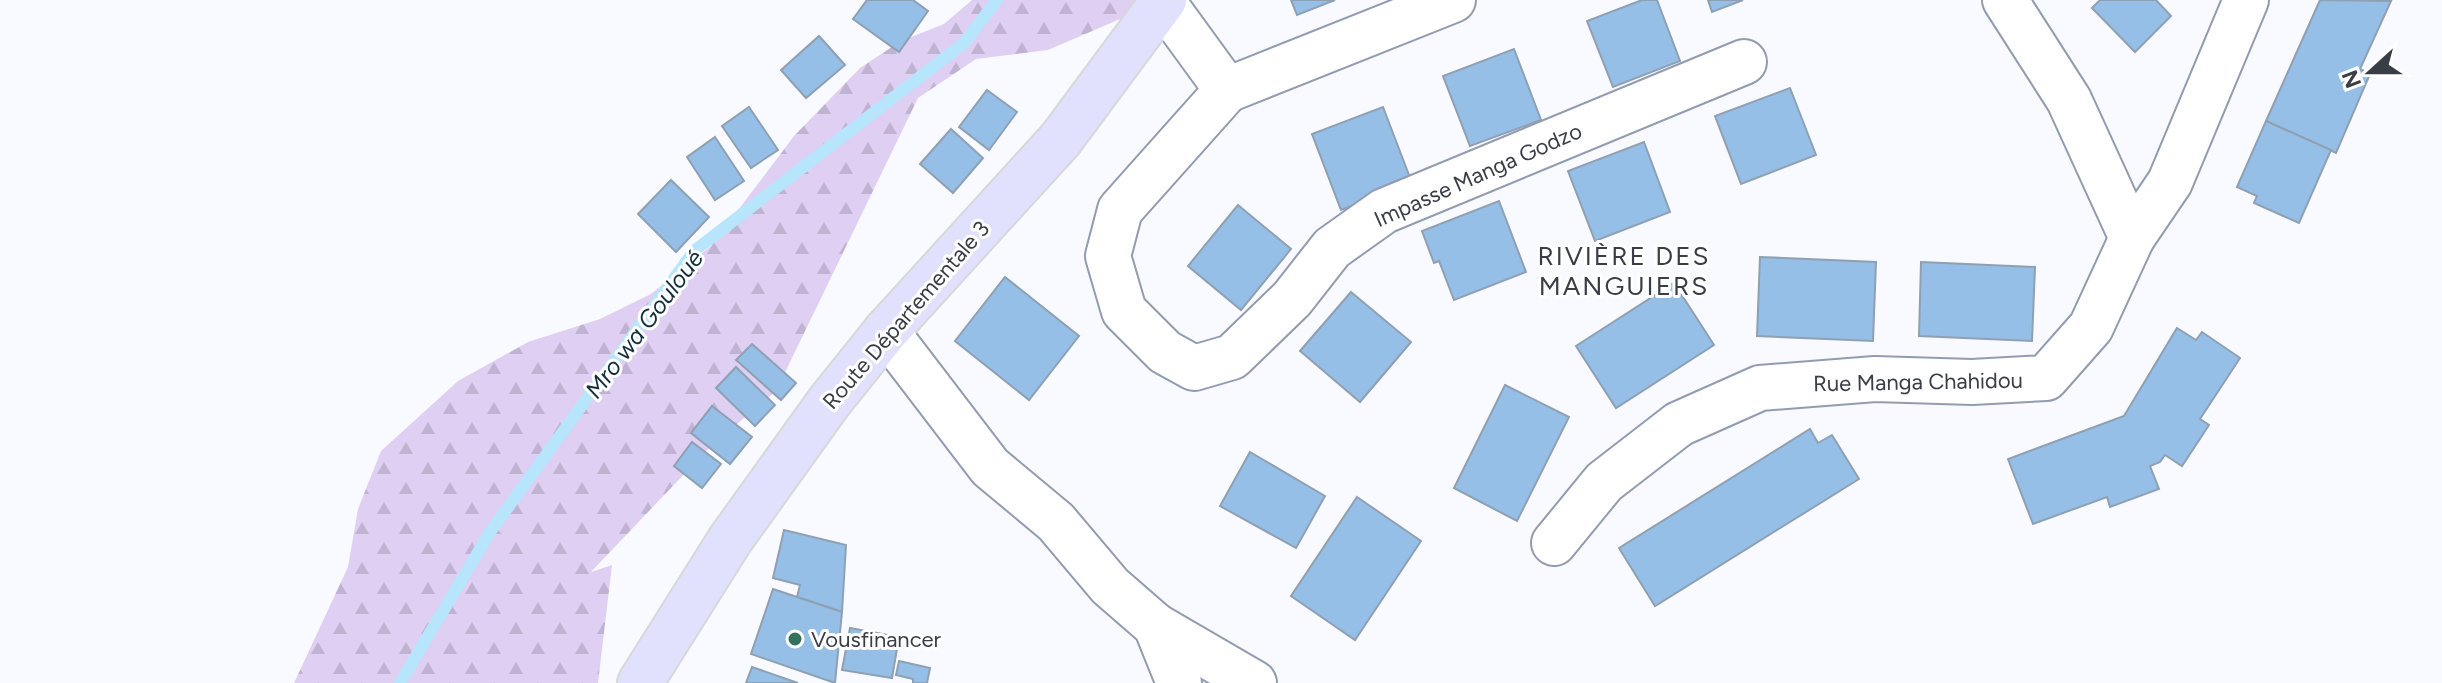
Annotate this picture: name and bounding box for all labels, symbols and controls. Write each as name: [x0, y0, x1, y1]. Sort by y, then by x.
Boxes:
north arrow: [2330, 32, 2410, 112]
text: N: [2336, 66, 2367, 92]
street label: Impasse Manga Godzo: [1370, 117, 1586, 233]
street label: Route Départementale 3: [817, 215, 995, 415]
district label: RIVIÈRE DES MANGUIERS: [1537, 240, 1711, 302]
water label: Mro wa Gouloué: [579, 244, 709, 404]
street label: Rue Manga Chahidou: [1813, 367, 2023, 397]
place label: Vousfinancer: [811, 626, 942, 653]
marker: Vousfinancer: [786, 630, 804, 648]

